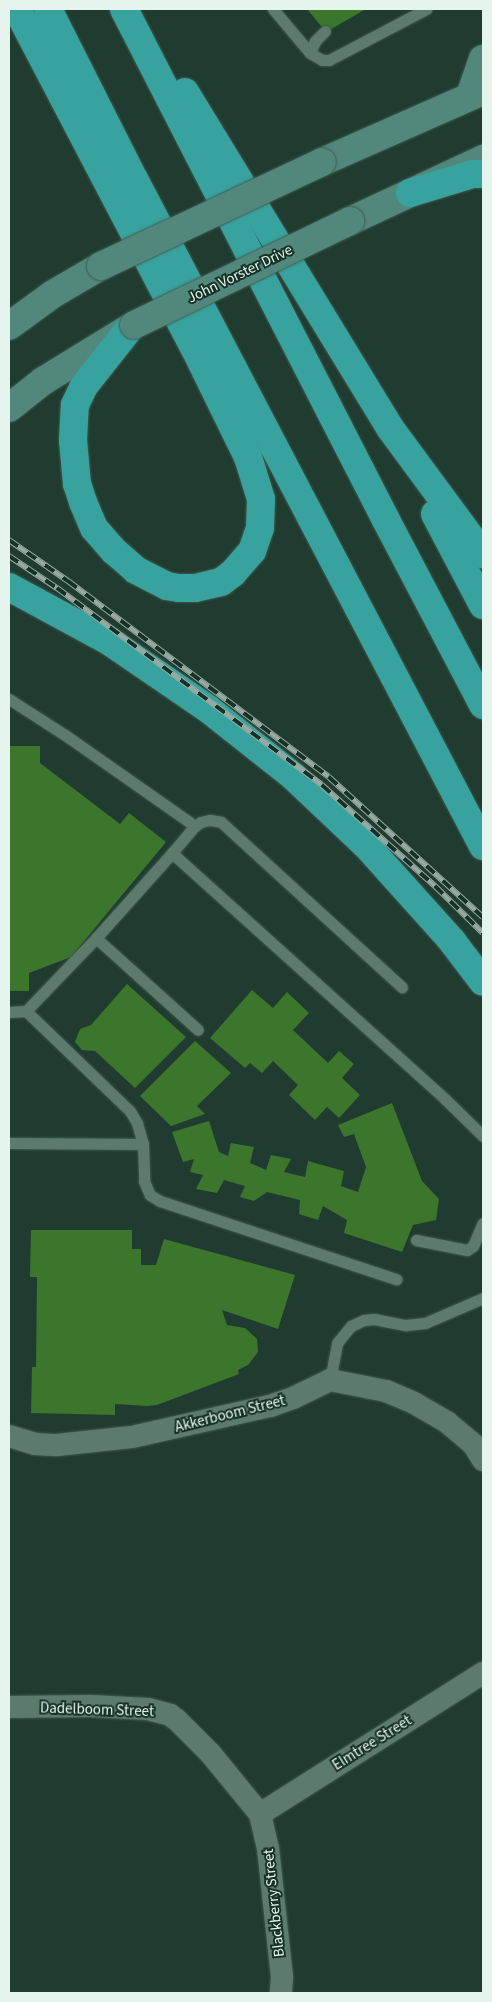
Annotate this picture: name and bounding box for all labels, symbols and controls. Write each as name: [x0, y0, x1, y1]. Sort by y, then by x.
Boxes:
street label: John Vorster Drive: [185, 241, 295, 307]
street label: Akkerboom Street: [173, 1392, 287, 1436]
street label: Dadelboom Street: [40, 1699, 154, 1721]
street label: Elmtree Street: [329, 1712, 415, 1774]
street label: Blackberry Street: [259, 1848, 289, 1958]

